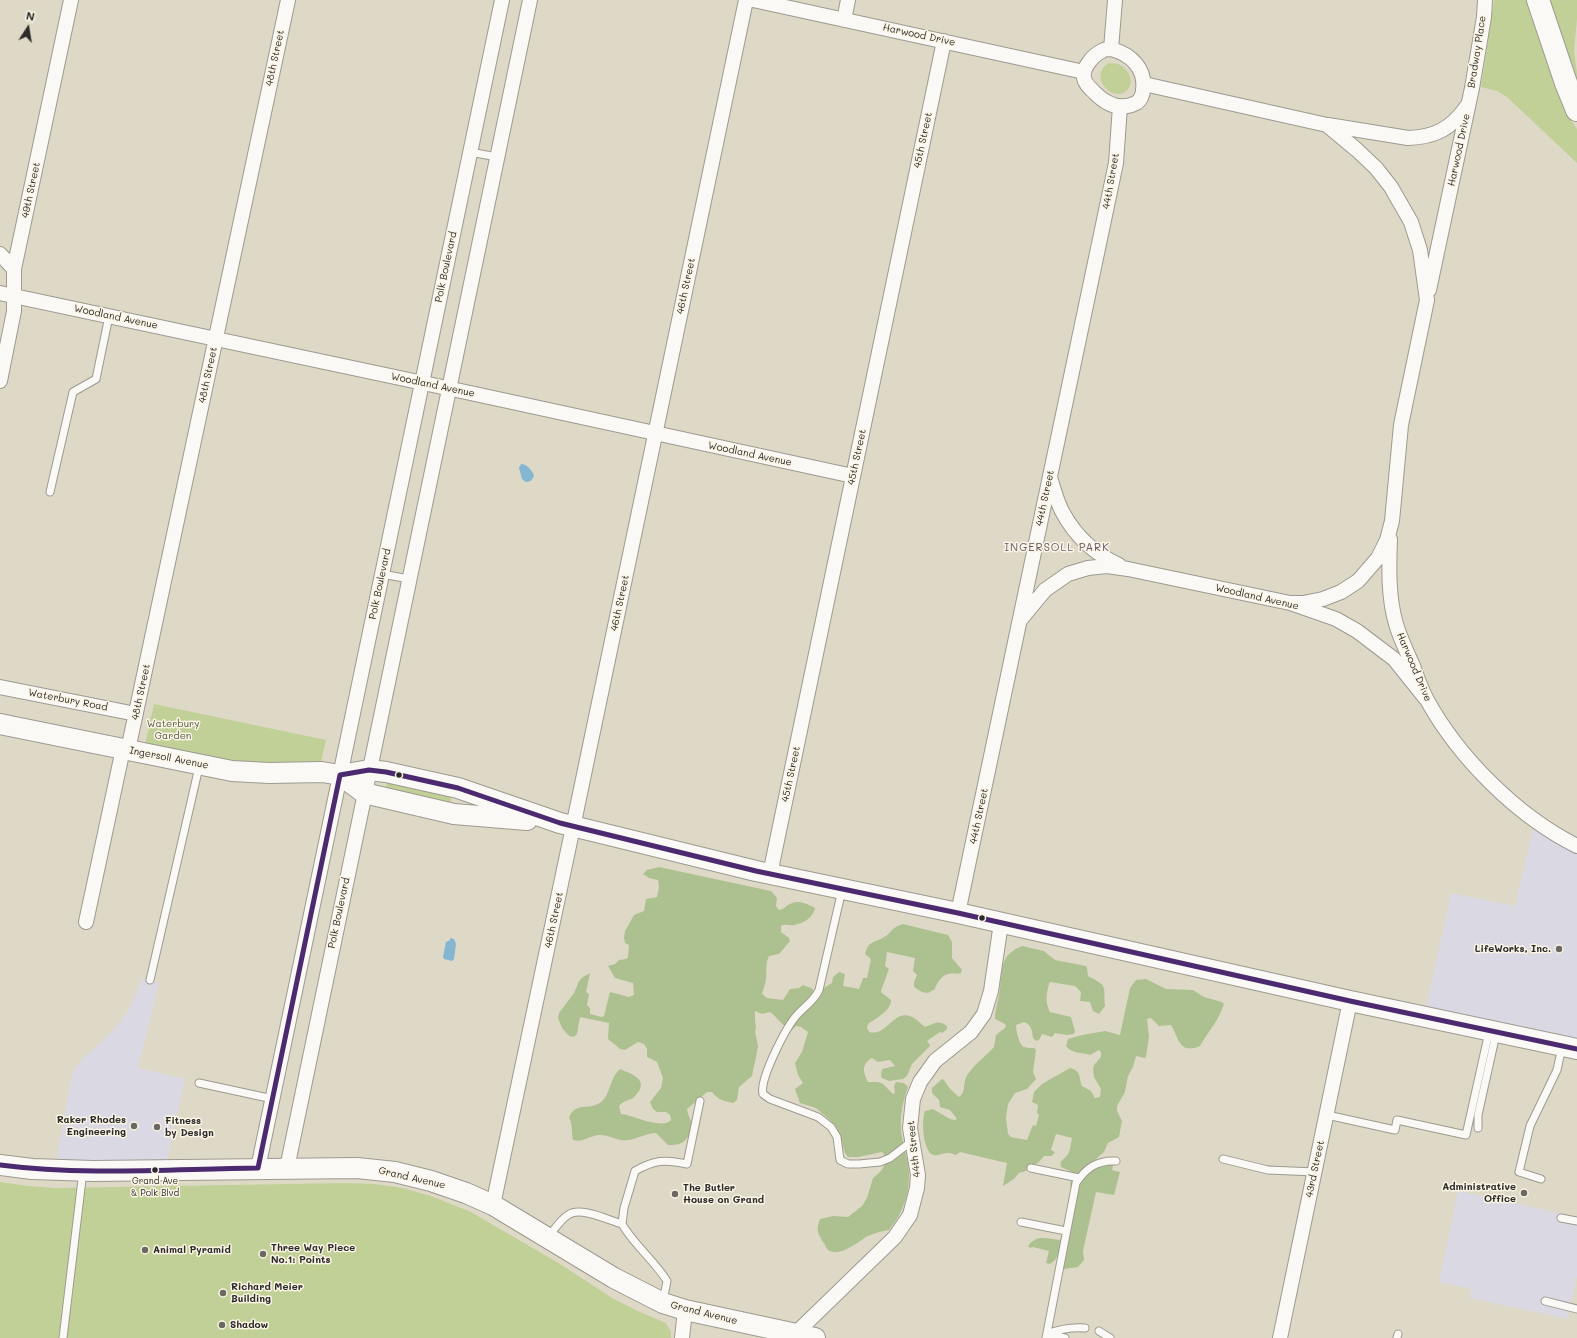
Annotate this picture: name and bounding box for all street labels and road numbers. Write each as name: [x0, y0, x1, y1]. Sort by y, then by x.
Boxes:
street label: Bradway Place: [1465, 15, 1489, 89]
street label: Harwood Drive: [882, 21, 956, 49]
street label: 48th Street: [263, 29, 287, 87]
street label: 45th Street: [911, 111, 935, 169]
street label: Harwood Drive: [1445, 113, 1473, 187]
street label: 44th Street: [1100, 152, 1122, 210]
street label: 49th Street: [19, 161, 43, 219]
street label: Polk Boulevard: [433, 230, 459, 304]
street label: 46th Street: [674, 257, 698, 315]
street label: Woodland Avenue: [73, 302, 159, 332]
street label: 48th Street: [196, 346, 220, 404]
street label: Woodland Avenue: [390, 370, 476, 400]
street label: 45th Street: [845, 428, 869, 486]
street label: Woodland Avenue: [707, 439, 793, 469]
street label: 44th Street: [1033, 469, 1057, 527]
street label: Polk Boulevard: [367, 547, 393, 621]
street label: 46th Street: [608, 574, 632, 632]
street label: Woodland Avenue: [1214, 582, 1300, 612]
street label: Harwood Drive: [1394, 631, 1434, 703]
street label: 48th Street: [129, 663, 153, 721]
street label: Waterbury Road: [27, 686, 109, 714]
street label: Ingersoll Avenue: [128, 744, 210, 772]
street label: 45th Street: [779, 745, 803, 803]
street label: 44th Street: [967, 787, 991, 845]
street label: Polk Boulevard: [326, 876, 352, 950]
street label: 46th Street: [542, 891, 566, 949]
street label: 44th Street: [905, 1120, 923, 1178]
street label: 43rd Street: [1303, 1139, 1327, 1199]
street label: Grand Avenue: [377, 1164, 447, 1192]
street label: Grand Avenue: [669, 1299, 739, 1327]

